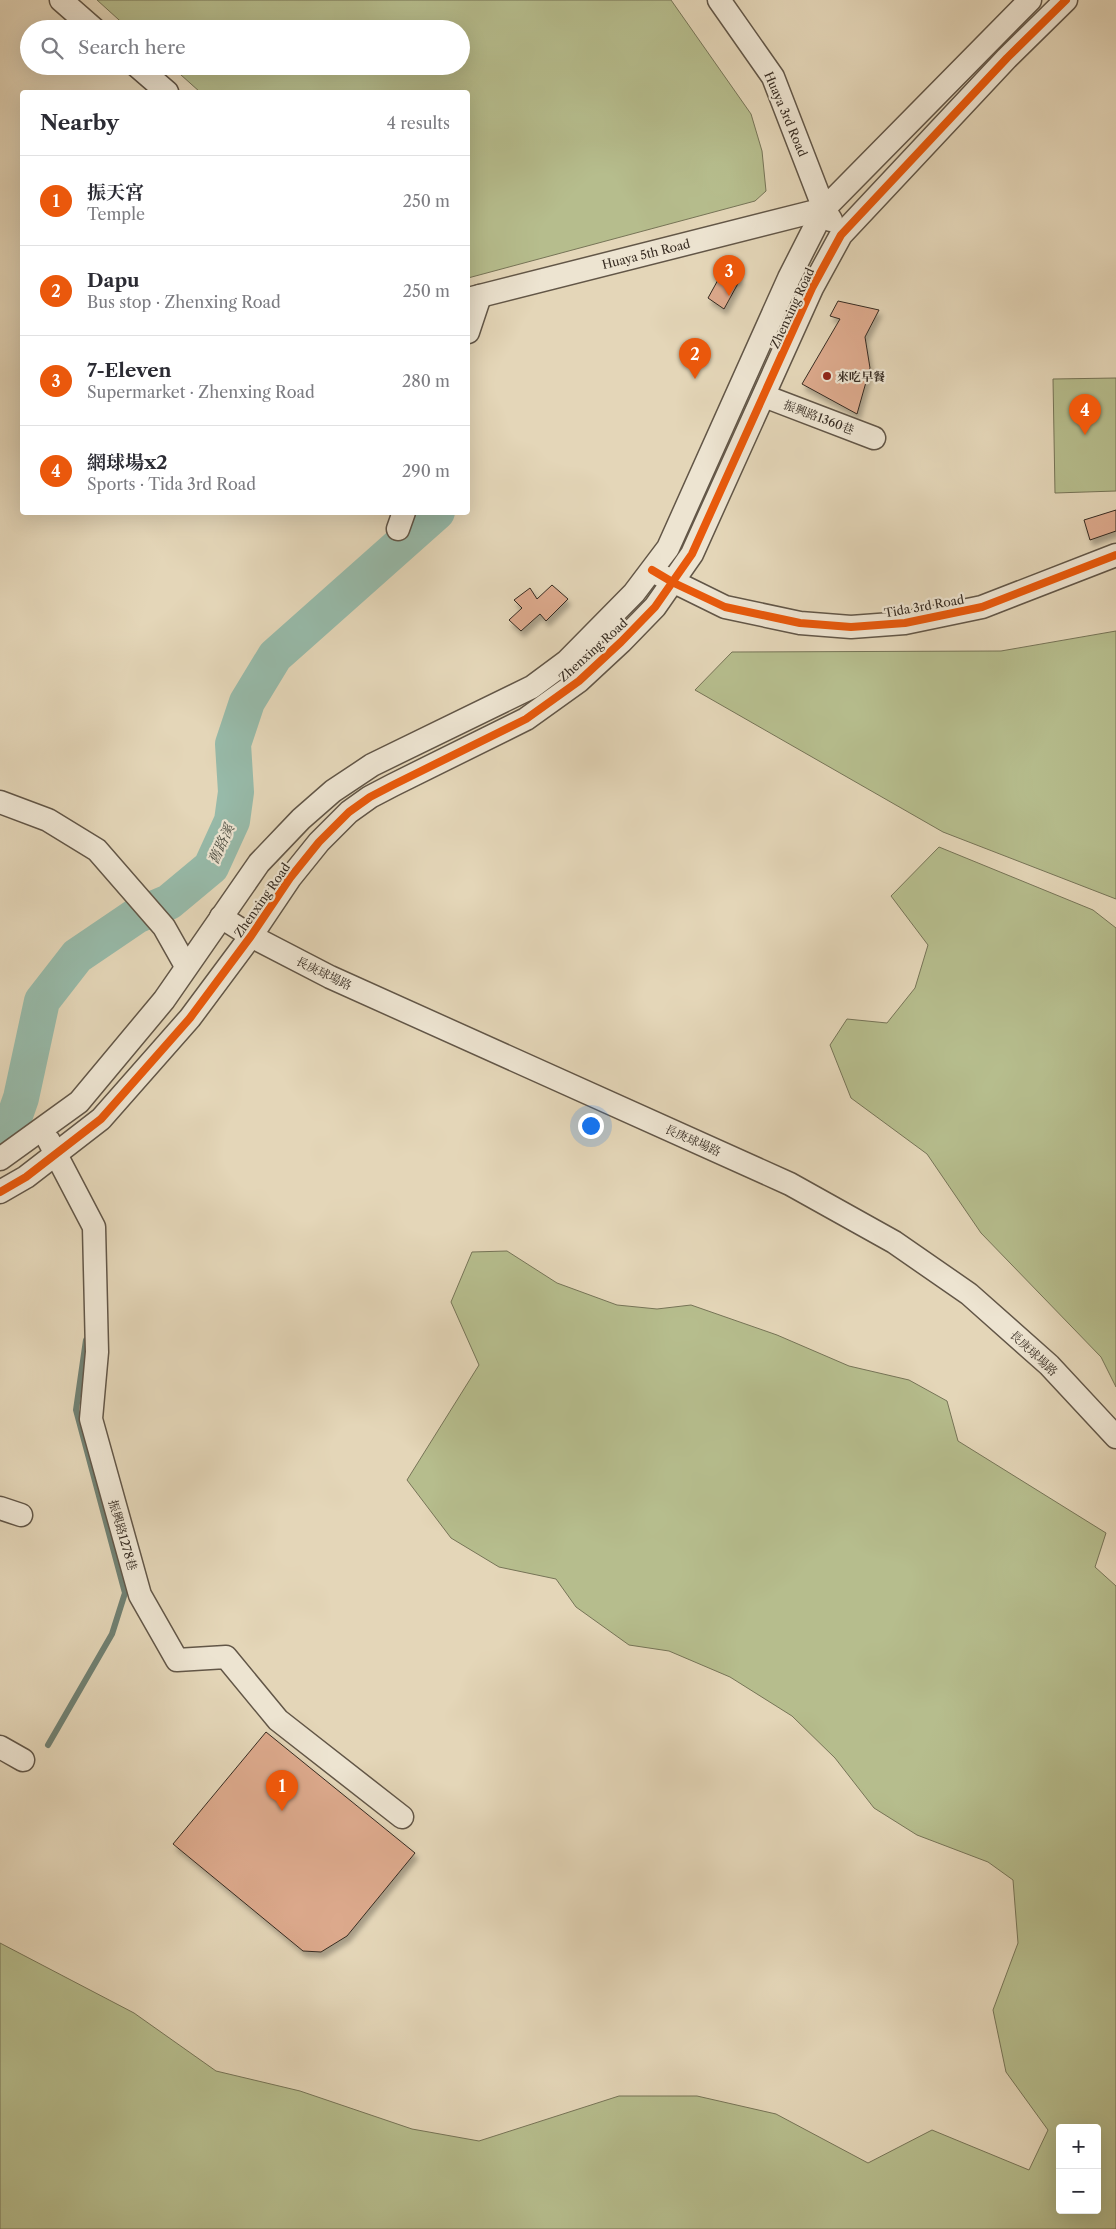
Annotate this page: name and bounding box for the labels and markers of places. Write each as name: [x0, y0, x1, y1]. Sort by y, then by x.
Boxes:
pin: 3: [713, 255, 745, 296]
pin: 2: [679, 338, 711, 379]
place label: 來吃早餐: [837, 369, 885, 384]
marker: 來吃早餐: [821, 370, 833, 382]
pin: 4: [1069, 394, 1101, 435]
pin: 1: [266, 1770, 298, 1811]

